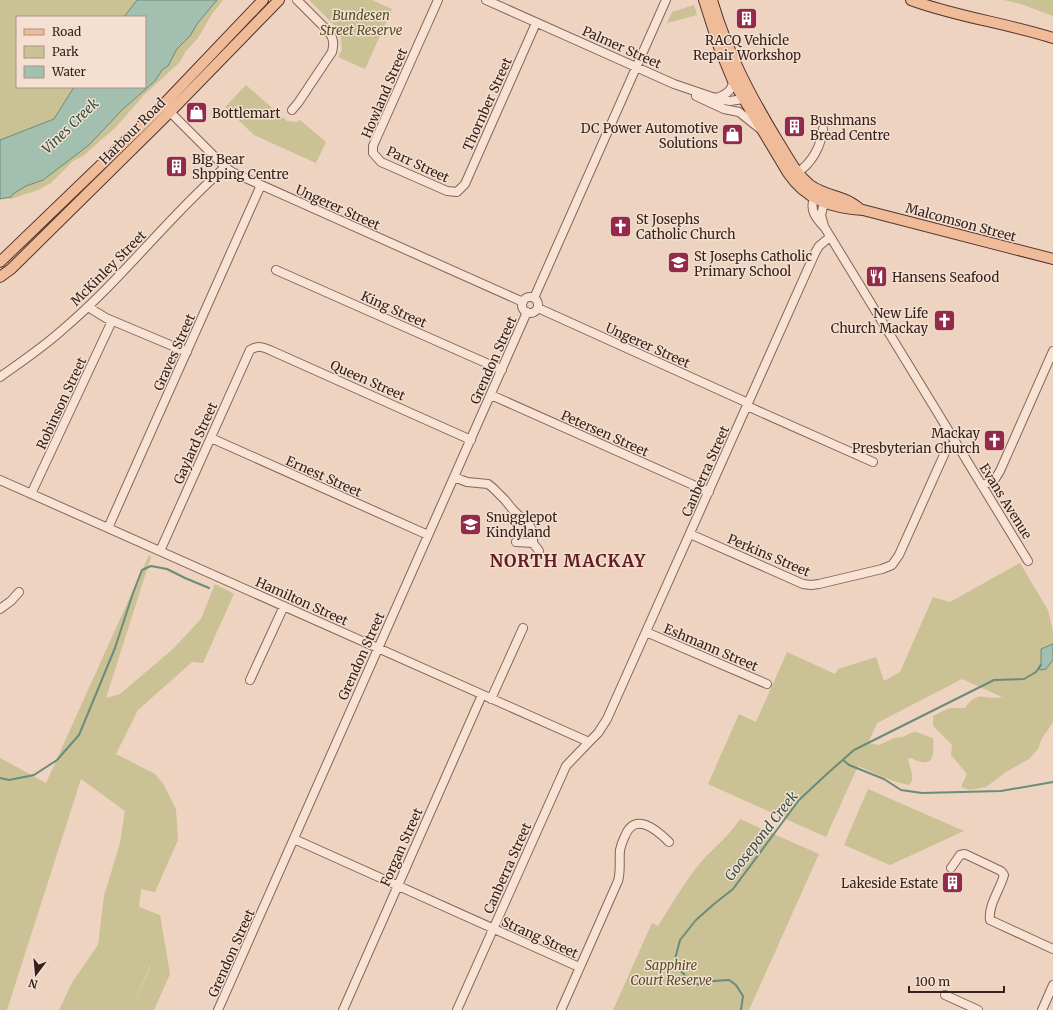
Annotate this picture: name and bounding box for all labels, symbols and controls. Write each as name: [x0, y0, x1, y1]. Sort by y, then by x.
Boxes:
building icon: RACQ Vehicle Repair Workshop: [734, 5, 760, 31]
park label: Bundesen Street Reserve: [320, 7, 403, 39]
legend: [16, 16, 146, 88]
street label: Palmer Street: [579, 22, 664, 73]
text: Road: [52, 24, 81, 39]
place label: RACQ Vehicle Repair Workshop: [693, 32, 801, 64]
text: Park: [52, 44, 79, 59]
street label: Howland Street: [358, 46, 411, 141]
street label: Thornber Street: [459, 55, 516, 154]
text: Water: [51, 64, 87, 79]
water label: Vines Creek: [38, 94, 103, 158]
street label: Harbour Road: [96, 94, 169, 168]
shop icon: Bottlemart: [184, 100, 210, 126]
place label: Bottlemart: [212, 105, 280, 122]
place label: Bushmans Bread Centre: [810, 112, 890, 144]
building icon: Bushmans Bread Centre: [781, 114, 807, 140]
place label: DC Power Automotive Solutions: [581, 120, 718, 152]
shop icon: DC Power Automotive Solutions: [720, 122, 746, 148]
street label: Parr Street: [384, 143, 452, 186]
place label: BIg Bear Shpping Centre: [192, 151, 289, 183]
building icon: BIg Bear Shpping Centre: [163, 153, 189, 179]
street label: Ungerer Street: [293, 181, 383, 234]
street label: Malcomson Street: [904, 200, 1018, 245]
place label: St Josephs Catholic Church: [636, 211, 736, 243]
church icon: St Josephs Catholic Church: [607, 213, 633, 239]
street label: McKinley Street: [67, 227, 150, 310]
place label: St Josephs Catholic Primary School: [694, 248, 812, 280]
school or university icon: St Josephs Catholic Primary School: [665, 250, 691, 276]
restaurant icon: Hansens Seafood: [864, 264, 890, 290]
place label: Hansens Seafood: [892, 269, 999, 286]
street label: King Street: [358, 287, 429, 331]
place label: New Life Church Mackay: [831, 305, 928, 337]
church icon: New Life Church Mackay: [931, 307, 957, 333]
street label: Graves Street: [150, 311, 199, 393]
street label: Grendon Street: [466, 314, 520, 407]
street label: Ungerer Street: [603, 319, 693, 372]
street label: Robinson Street: [33, 354, 90, 452]
street label: Queen Street: [328, 356, 408, 405]
street label: Gaylard Street: [170, 400, 221, 487]
street label: Petersen Street: [558, 407, 651, 460]
street label: Canberra Street: [678, 423, 733, 519]
place label: Mackay Presbyterian Church: [852, 425, 980, 457]
church icon: Mackay Presbyterian Church: [982, 427, 1008, 453]
street label: Ernest Street: [283, 452, 364, 501]
street label: Evans Avenue: [976, 460, 1036, 542]
place label: Snugglepot Kindyland: [486, 509, 557, 541]
school or university icon: Snugglepot Kindyland: [458, 511, 484, 537]
street label: Perkins Street: [725, 530, 813, 581]
district label: NORTH MACKAY: [490, 550, 646, 572]
street label: Hamilton Street: [253, 573, 351, 629]
street label: Grendon Street: [334, 610, 388, 703]
street label: Eshmann Street: [661, 620, 760, 675]
water label: Goosepond Creek: [720, 787, 802, 884]
street label: Forgan Street: [377, 805, 426, 889]
street label: Canberra Street: [480, 820, 535, 916]
building icon: Lakeside Estate: [940, 870, 966, 896]
place label: Lakeside Estate: [841, 875, 938, 892]
street label: Grendon Street: [204, 907, 258, 1000]
street label: Strang Street: [499, 913, 581, 962]
north arrow: [16, 954, 56, 994]
park label: Sapphire Court Reserve: [630, 957, 712, 989]
scale bar: [909, 968, 1004, 994]
text: 100 m: [915, 974, 950, 989]
text: N: [27, 976, 39, 992]

